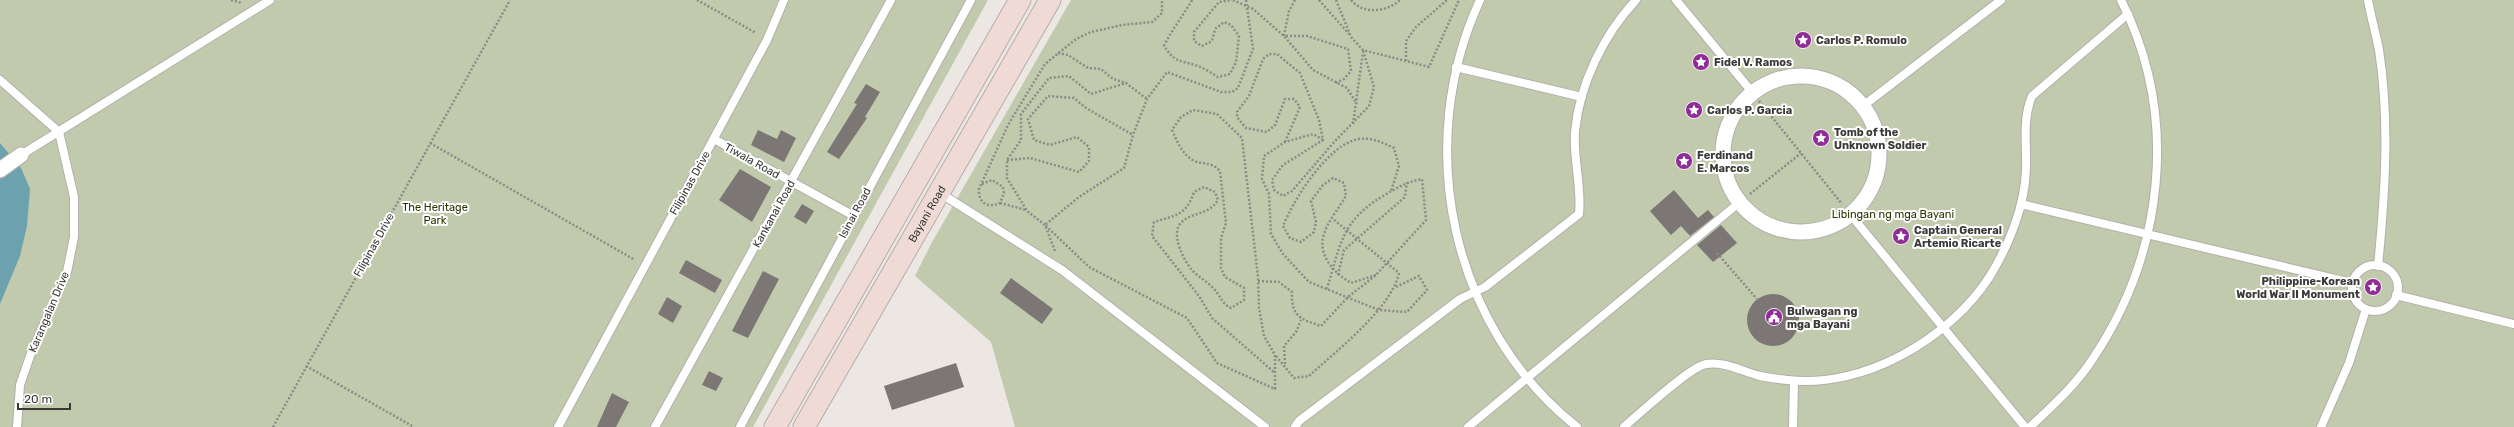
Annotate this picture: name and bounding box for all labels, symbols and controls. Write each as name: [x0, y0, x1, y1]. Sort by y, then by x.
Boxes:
place icon: Carlos P. Romulo: [1793, 30, 1813, 50]
place label: Carlos P. Romulo: [1816, 34, 1907, 47]
place icon: Fidel V. Ramos: [1691, 52, 1711, 72]
place label: Fidel V. Ramos: [1714, 56, 1792, 69]
place icon: Carlos P. Garcia: [1684, 100, 1704, 120]
place label: Carlos P. Garcia: [1707, 104, 1792, 117]
place label: Tomb of the Unknown Soldier: [1834, 126, 1927, 152]
place icon: Tomb of the Unknown Soldier: [1811, 128, 1831, 148]
street label: Tiwala Road: [722, 140, 782, 182]
street label: Filipinas Drive: [667, 149, 713, 217]
place label: Ferdinand E. Marcos: [1697, 149, 1753, 175]
place icon: Ferdinand E. Marcos: [1674, 151, 1694, 171]
street label: Kankanai Road: [750, 178, 798, 250]
street label: Bayani Road: [905, 183, 948, 245]
street label: Isinai Road: [836, 185, 874, 241]
park label: The Heritage Park: [402, 201, 468, 227]
park label: Libingan ng mga Bayani: [1832, 208, 1954, 221]
street label: Filipinas Drive: [351, 211, 397, 279]
place label: Captain General Artemio Ricarte: [1914, 224, 2002, 250]
place icon: Captain General Artemio Ricarte: [1891, 226, 1911, 246]
street label: Karangalan Drive: [26, 270, 72, 354]
place label: Philippine-Korean World War II Monument: [2236, 275, 2360, 301]
place icon: Philippine-Korean World War II Monument: [2363, 277, 2383, 297]
place label: Bulwagan ng mga Bayani: [1787, 305, 1857, 331]
public building icon: Bulwagan ng mga Bayani: [1764, 307, 1784, 327]
scale bar: [18, 385, 70, 411]
text: 20 m: [24, 392, 52, 406]

